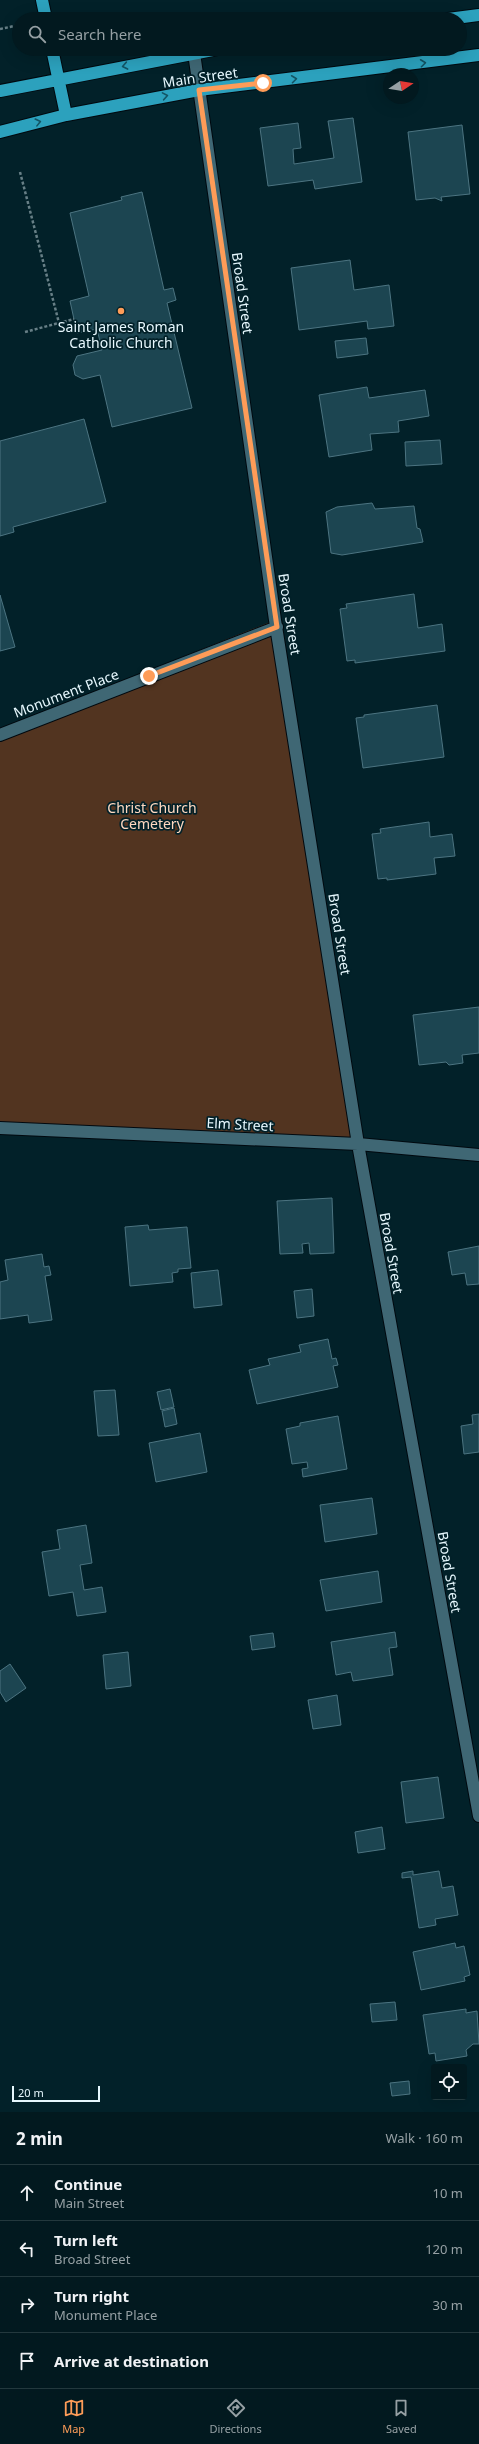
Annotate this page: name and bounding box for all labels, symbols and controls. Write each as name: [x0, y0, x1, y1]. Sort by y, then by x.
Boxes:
search box: [12, 12, 467, 56]
icon: search: [26, 23, 48, 45]
text: Search here: [58, 24, 141, 44]
one-way arrow: [420, 58, 426, 67]
one-way arrow: [122, 62, 128, 70]
street label: Main Street: [161, 62, 239, 92]
north arrow: [383, 68, 419, 104]
route start: [254, 74, 272, 92]
one-way arrow: [291, 75, 297, 84]
one-way arrow: [162, 93, 168, 101]
one-way arrow: [35, 119, 41, 127]
street label: Broad Street: [228, 251, 258, 335]
marker: Saint James Roman Catholic Church: [116, 306, 126, 316]
place label: Saint James Roman Catholic Church: [58, 317, 184, 352]
street label: Broad Street: [274, 572, 306, 656]
street label: Monument Place: [11, 664, 121, 722]
route end: [140, 667, 158, 685]
park label: Christ Church Cemetery: [107, 798, 197, 833]
street label: Broad Street: [324, 892, 356, 976]
street label: Elm Street: [206, 1113, 274, 1135]
street label: Broad Street: [376, 1211, 408, 1295]
street label: Broad Street: [434, 1530, 466, 1614]
map controls: [431, 2064, 467, 2100]
button: locate: [431, 2064, 467, 2100]
scale bar: [12, 2084, 100, 2103]
text: 20 m: [18, 2085, 44, 2100]
text: 2 min: [16, 2127, 63, 2150]
text: Walk · 160 m: [385, 2129, 463, 2147]
text: Continue: [54, 2174, 122, 2194]
icon: ahead: [16, 2182, 38, 2204]
text: 10 m: [433, 2184, 463, 2202]
text: Main Street: [54, 2194, 124, 2212]
text: Turn left: [54, 2230, 118, 2250]
icon: left: [16, 2238, 38, 2260]
text: 120 m: [425, 2240, 463, 2258]
text: Broad Street: [54, 2250, 130, 2268]
text: Turn right: [54, 2286, 129, 2306]
icon: right: [16, 2294, 38, 2316]
text: 30 m: [433, 2296, 463, 2314]
text: Monument Place: [54, 2306, 157, 2324]
icon: arrive: [16, 2350, 38, 2372]
text: Arrive at destination: [54, 2351, 209, 2371]
tab: Map: [62, 2397, 85, 2436]
tab: Directions: [209, 2397, 262, 2436]
tab: Saved: [386, 2397, 417, 2436]

